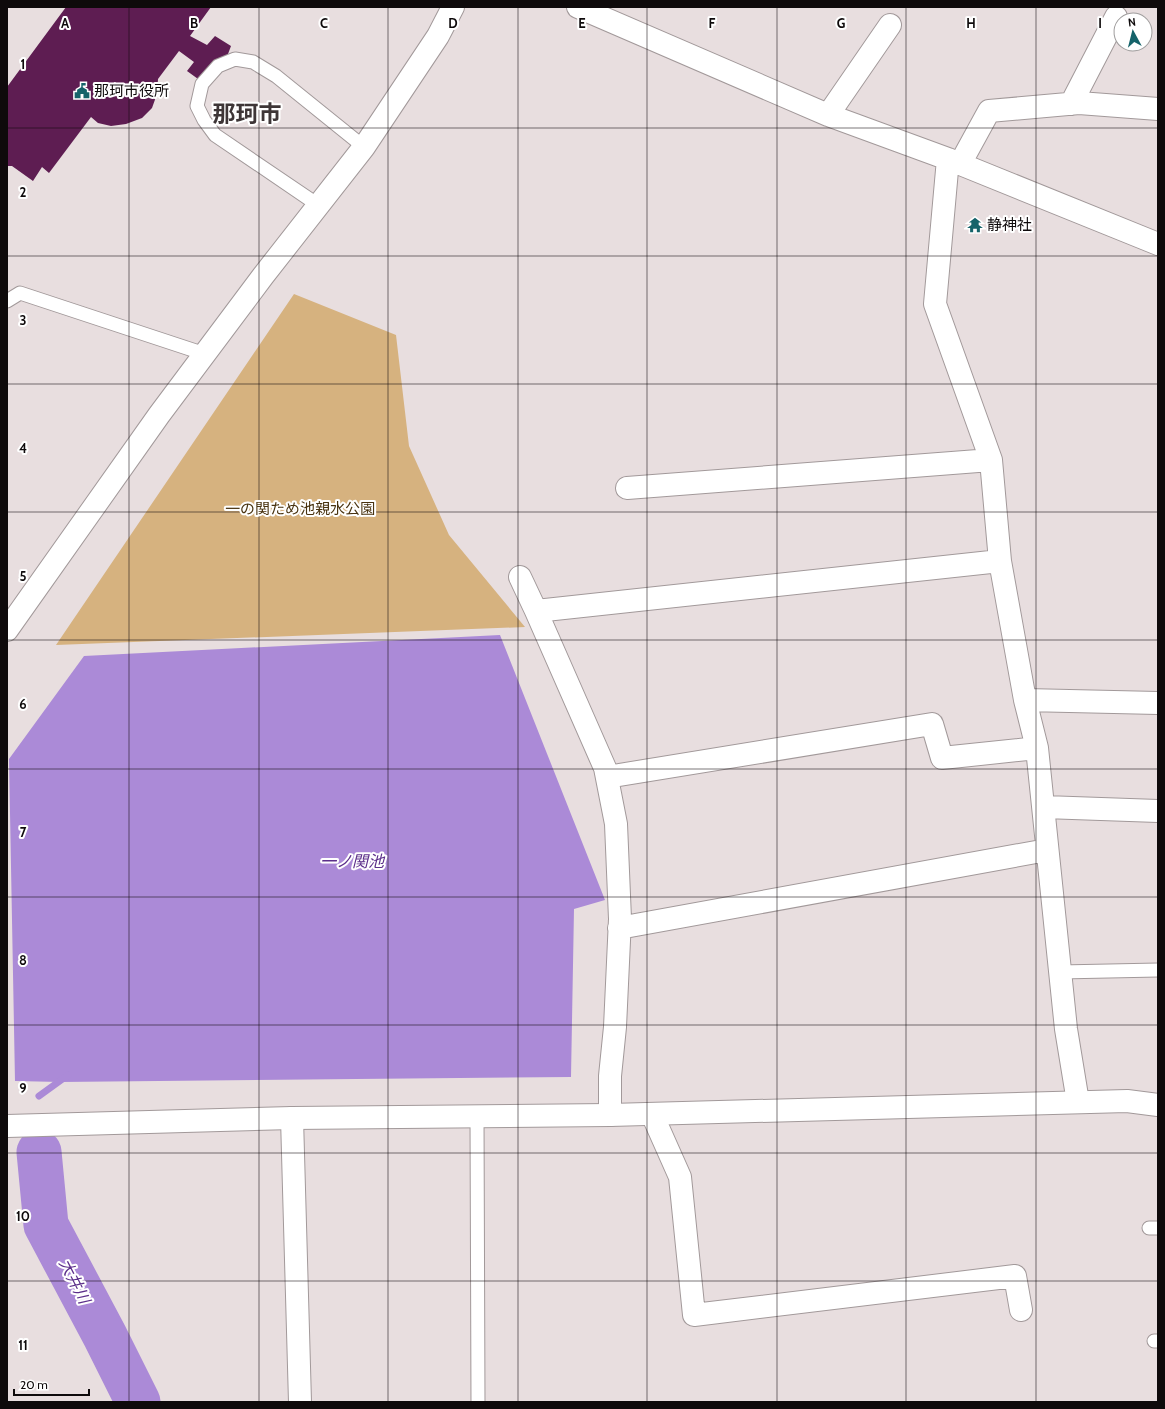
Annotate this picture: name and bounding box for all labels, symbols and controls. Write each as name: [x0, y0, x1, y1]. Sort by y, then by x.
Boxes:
north arrow: [1113, 12, 1153, 52]
text: A: [61, 15, 70, 31]
text: B: [190, 15, 198, 31]
text: C: [320, 15, 328, 31]
text: D: [448, 15, 458, 31]
text: E: [578, 15, 586, 31]
text: F: [709, 15, 716, 31]
text: G: [837, 15, 846, 31]
text: H: [966, 15, 976, 31]
text: I: [1098, 15, 1102, 31]
text: N: [1127, 15, 1136, 29]
text: 1: [21, 56, 25, 72]
public building icon: 那珂市役所: [73, 82, 91, 100]
place label: 那珂市役所: [94, 82, 169, 100]
district label: 那珂市: [213, 100, 282, 128]
text: 2: [20, 184, 27, 200]
temple icon: 静神社: [966, 216, 984, 234]
place label: 静神社: [987, 216, 1032, 234]
text: 3: [19, 312, 27, 328]
text: 4: [19, 440, 27, 456]
park label: 一の関ため池親水公園: [225, 500, 375, 518]
text: 5: [20, 568, 27, 584]
text: 6: [19, 696, 27, 712]
text: 7: [20, 824, 27, 840]
water label: 一ノ関池: [320, 852, 386, 871]
text: 8: [19, 952, 27, 968]
text: 9: [19, 1080, 27, 1096]
text: 10: [16, 1208, 30, 1224]
water label: 大井川: [55, 1256, 95, 1309]
text: 11: [18, 1337, 28, 1353]
scale bar: [14, 1371, 89, 1397]
text: 20 m: [20, 1377, 48, 1392]

